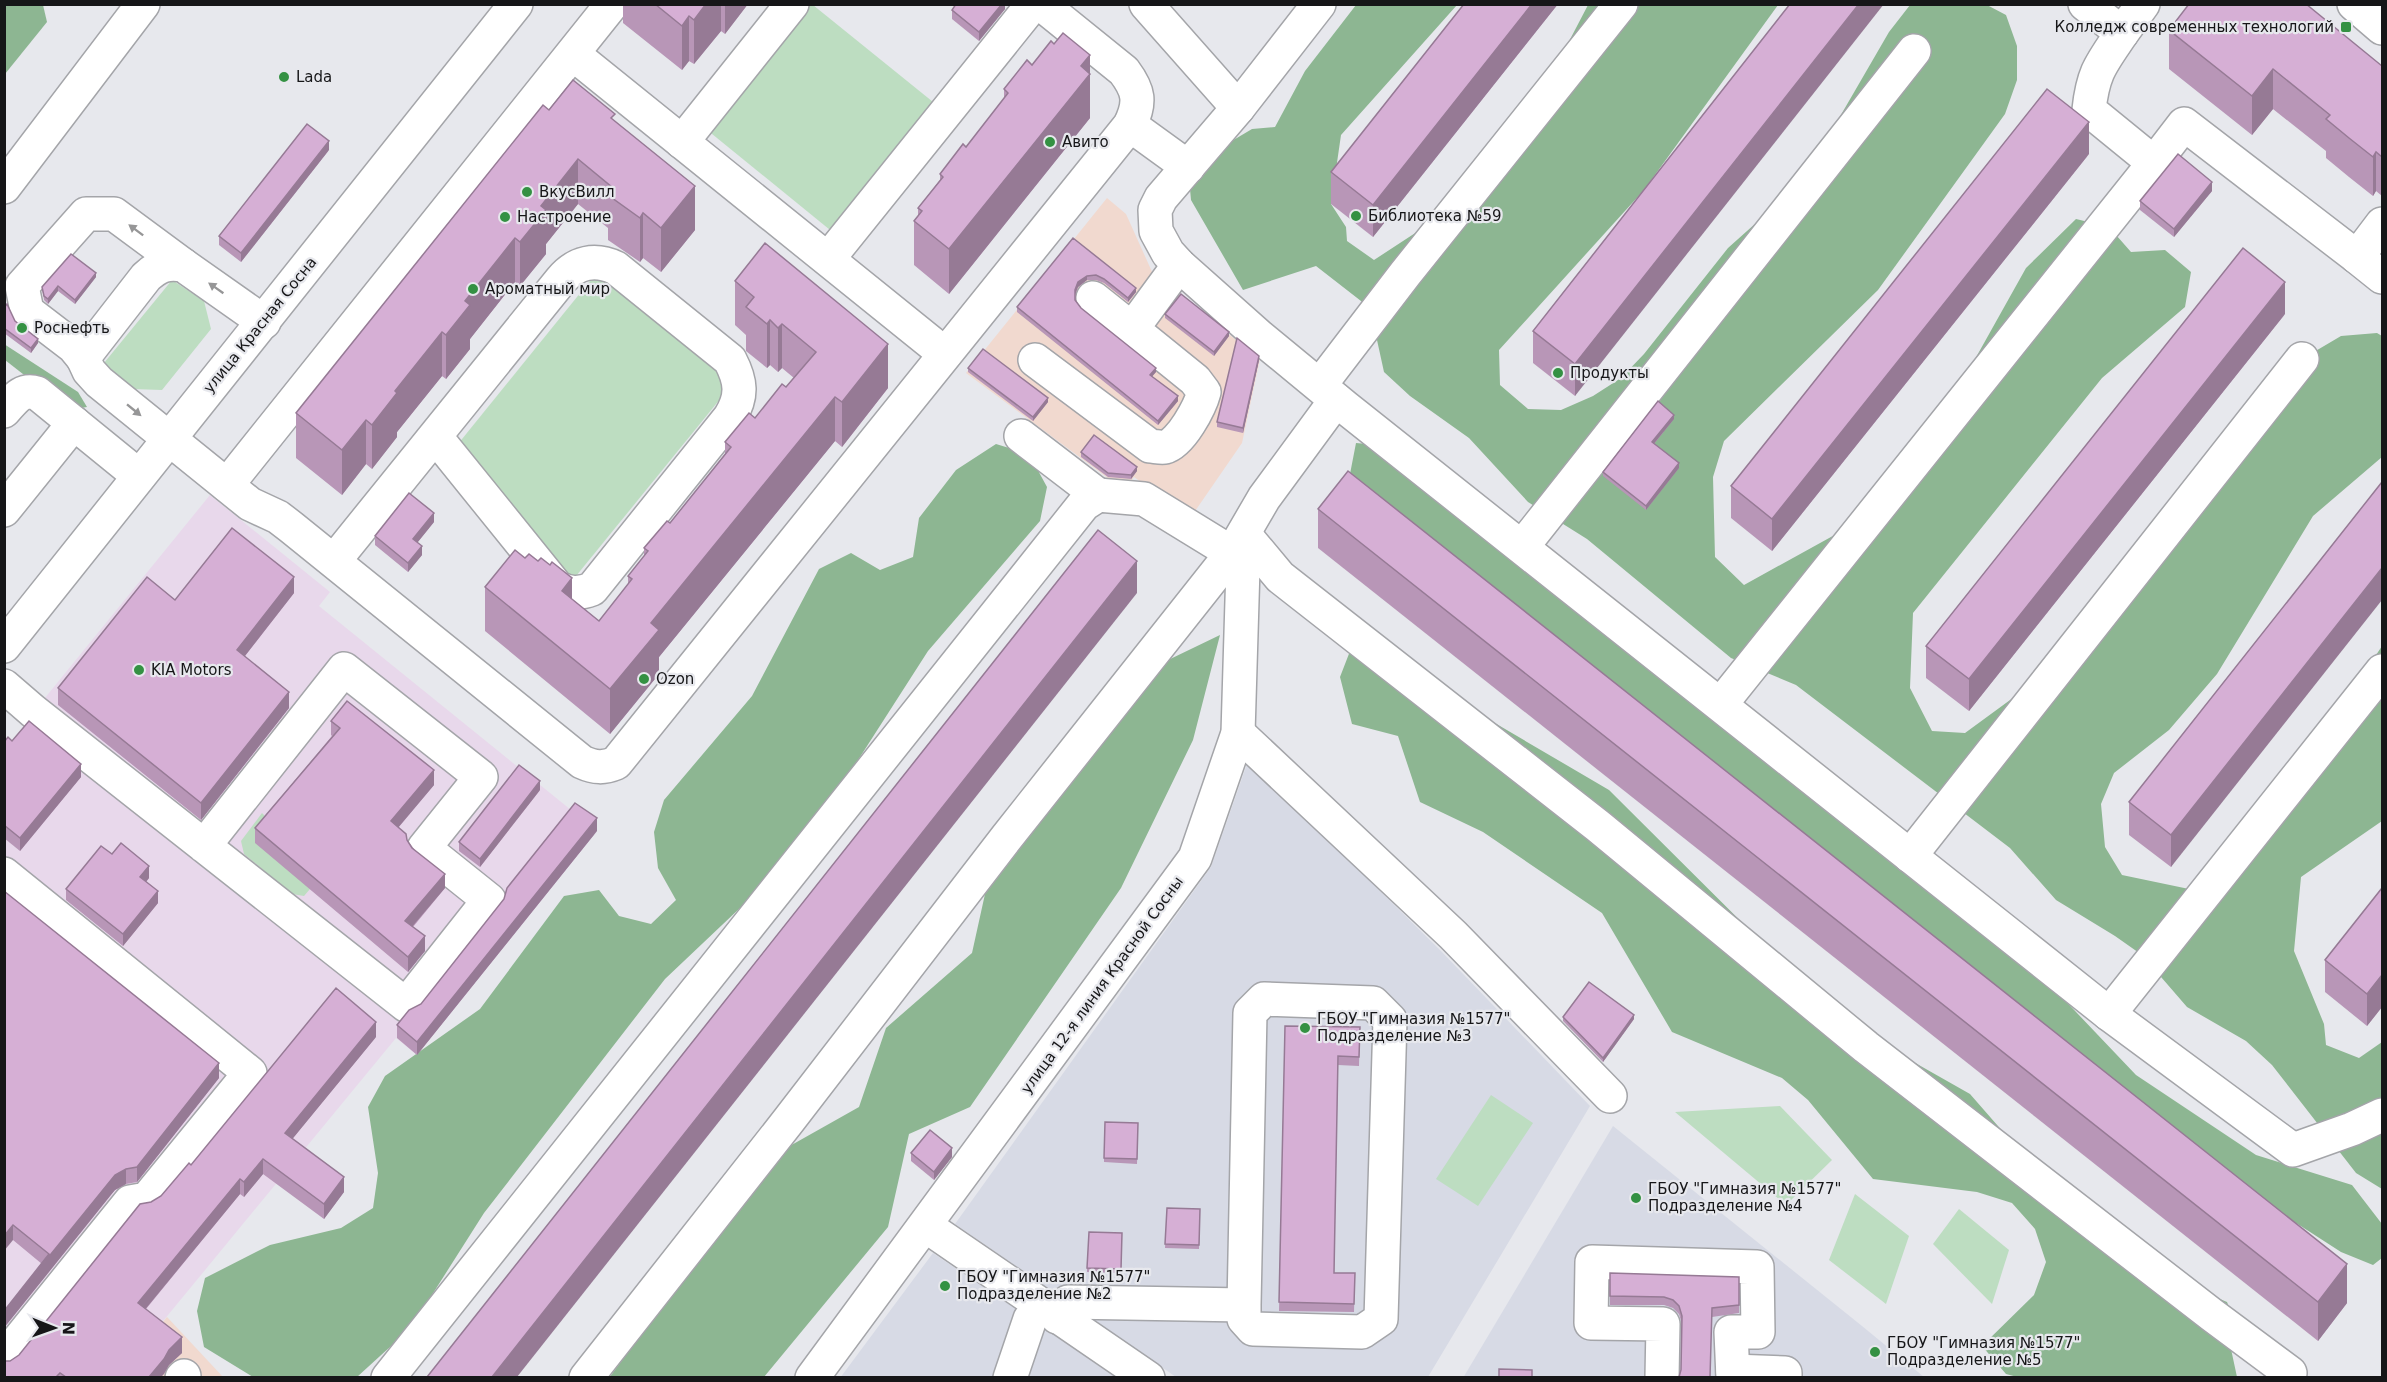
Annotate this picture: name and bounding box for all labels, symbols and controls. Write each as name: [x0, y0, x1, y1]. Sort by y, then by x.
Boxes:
place label: Колледж современных технологий: [2054, 18, 2334, 36]
marker: Колледж современных технологий: [2339, 20, 2353, 34]
place label: Lada: [296, 68, 332, 86]
marker: Lada: [277, 70, 291, 84]
place label: Авито: [1062, 133, 1109, 151]
marker: Авито: [1043, 135, 1057, 149]
place label: ВкусВилл: [539, 183, 615, 201]
marker: ВкусВилл: [520, 185, 534, 199]
place label: Библиотека №59: [1368, 207, 1501, 225]
place label: Настроение: [517, 208, 611, 226]
marker: Библиотека №59: [1349, 209, 1363, 223]
marker: Настроение: [498, 210, 512, 224]
one-way arrow: [129, 225, 144, 237]
street label: улица Красная Сосна: [200, 253, 320, 397]
place label: Ароматный мир: [485, 280, 610, 298]
marker: Ароматный мир: [466, 282, 480, 296]
one-way arrow: [208, 283, 224, 294]
place label: Роснефть: [34, 319, 110, 337]
marker: Роснефть: [15, 321, 29, 335]
place label: Продукты: [1570, 364, 1649, 382]
marker: Продукты: [1551, 366, 1565, 380]
one-way arrow: [127, 404, 142, 416]
place label: KIA Motors: [151, 661, 232, 679]
marker: KIA Motors: [132, 663, 146, 677]
place label: Ozon: [656, 670, 694, 688]
marker: Ozon: [637, 672, 651, 686]
street label: улица 12-я линия Красной Сосны: [1017, 873, 1187, 1097]
place label: ГБОУ "Гимназия №1577" Подразделение №3: [1317, 1010, 1510, 1045]
marker: ГБОУ "Гимназия №1577" Подразделение №3: [1298, 1021, 1312, 1035]
place label: ГБОУ "Гимназия №1577" Подразделение №4: [1648, 1180, 1841, 1215]
marker: ГБОУ "Гимназия №1577" Подразделение №4: [1629, 1191, 1643, 1205]
place label: ГБОУ "Гимназия №1577" Подразделение №2: [957, 1268, 1150, 1303]
marker: ГБОУ "Гимназия №1577" Подразделение №2: [938, 1279, 952, 1293]
north arrow: [24, 1298, 84, 1358]
text: N: [59, 1321, 78, 1335]
place label: ГБОУ "Гимназия №1577" Подразделение №5: [1887, 1334, 2080, 1369]
marker: ГБОУ "Гимназия №1577" Подразделение №5: [1868, 1345, 1882, 1359]

